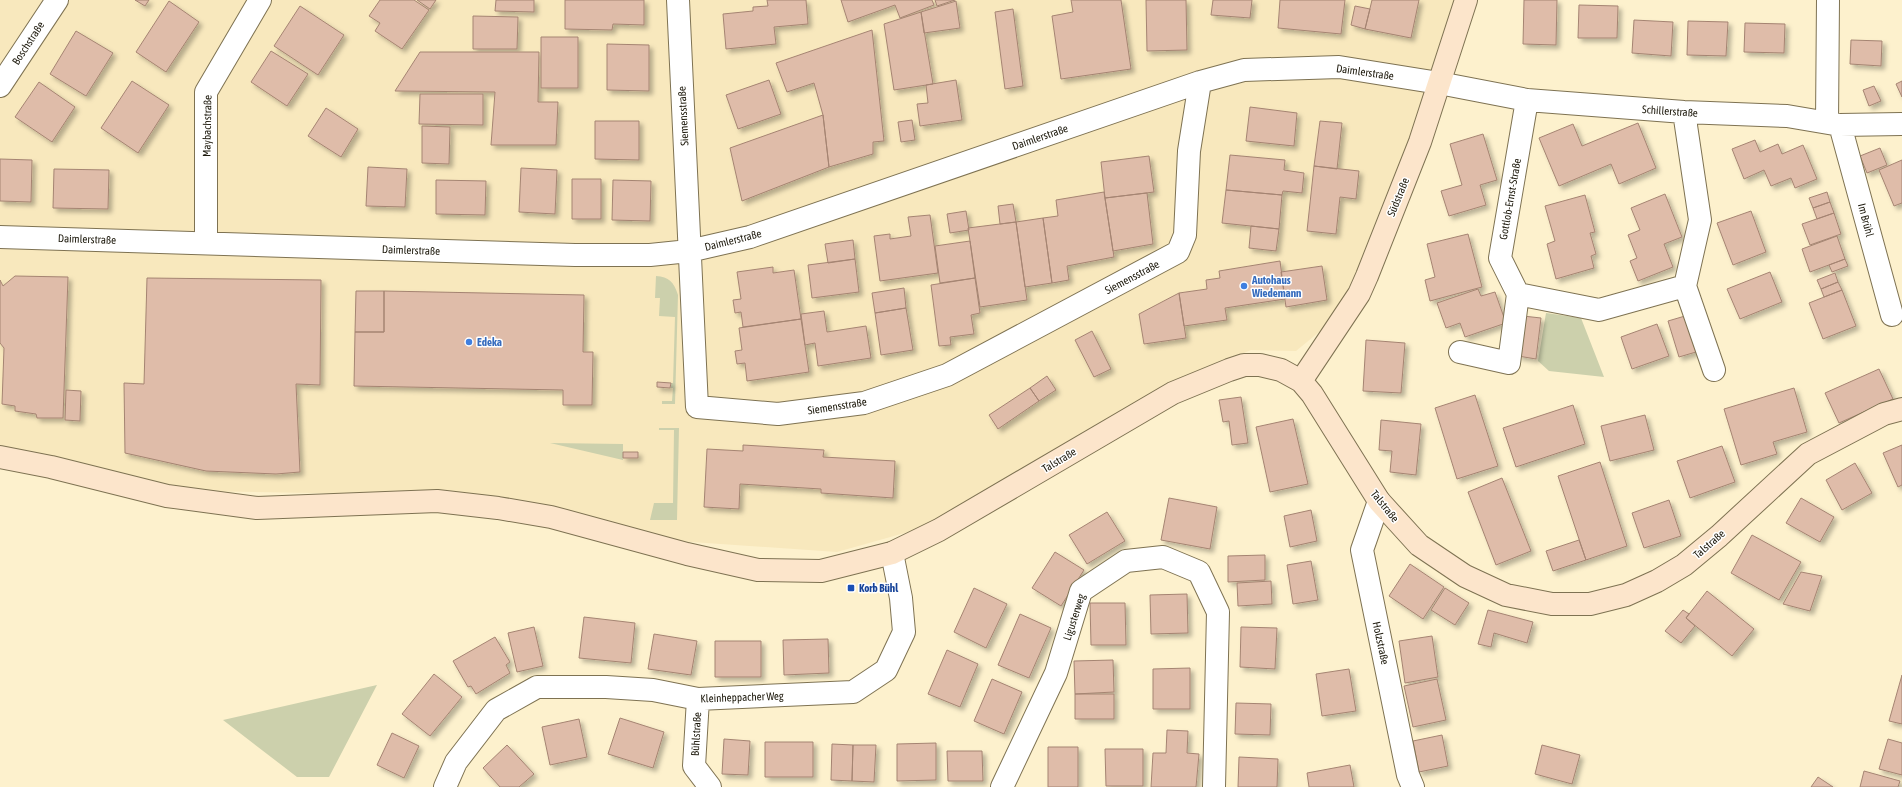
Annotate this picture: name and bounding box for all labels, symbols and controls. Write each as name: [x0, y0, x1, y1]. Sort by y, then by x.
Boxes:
street label: Boschstraße: [10, 19, 46, 67]
street label: Daimlerstraße: [1335, 62, 1395, 82]
street label: Siemensstraße: [675, 86, 691, 146]
street label: Maybachstraße: [200, 95, 214, 157]
street label: Schillerstraße: [1642, 103, 1698, 119]
street label: Daimlerstraße: [1011, 122, 1069, 152]
street label: Gottlob-Ernst-Straße: [1497, 157, 1523, 241]
street label: Südstraße: [1385, 176, 1411, 218]
street label: Im Brühl: [1856, 202, 1876, 238]
street label: Daimlerstraße: [703, 227, 763, 253]
street label: Daimlerstraße: [58, 232, 116, 246]
street label: Daimlerstraße: [382, 243, 440, 257]
street label: Siemensstraße: [1103, 258, 1161, 296]
place label: Autohaus Wiedemann: [1251, 274, 1301, 299]
marker: Autohaus Wiedemann: [1239, 281, 1249, 291]
place label: Edeka: [477, 336, 502, 348]
marker: Edeka: [464, 337, 474, 347]
street label: Siemensstraße: [807, 395, 867, 417]
street label: Talstraße: [1040, 445, 1078, 475]
street label: Talstraße: [1369, 488, 1401, 524]
street label: Talstraße: [1691, 527, 1727, 561]
place label: Korb Bühl: [859, 582, 899, 594]
marker: Korb Bühl: [846, 583, 856, 593]
street label: Ligusterweg: [1061, 592, 1087, 642]
street label: Holzstraße: [1371, 620, 1391, 666]
street label: Kleinheppacher Weg: [700, 690, 784, 704]
street label: Bühlstraße: [689, 712, 703, 756]

